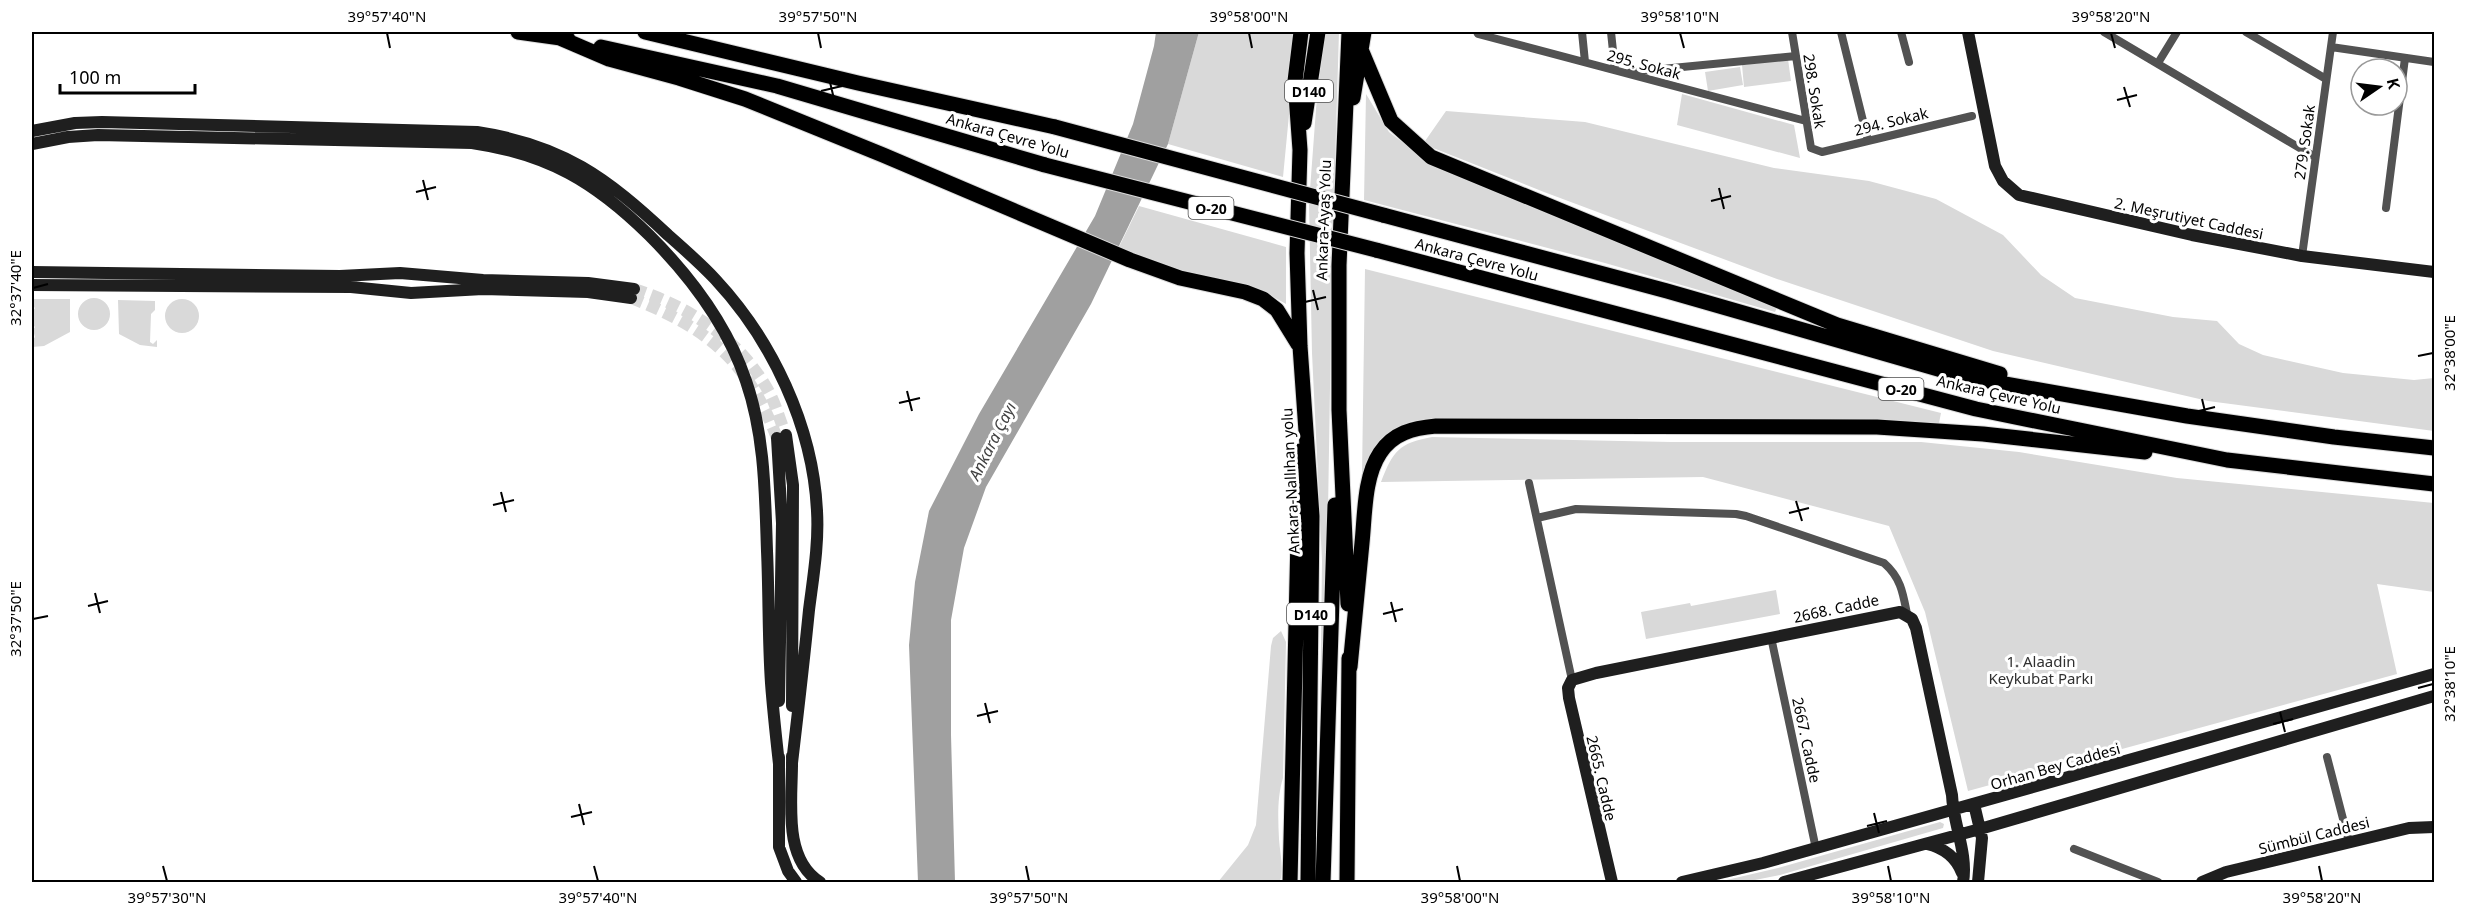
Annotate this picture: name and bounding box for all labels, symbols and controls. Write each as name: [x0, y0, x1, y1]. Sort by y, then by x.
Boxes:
text: 39°57'40"N: [348, 6, 426, 26]
text: 39°57'50"N: [779, 6, 857, 26]
text: 39°58'00"N: [1210, 6, 1288, 26]
text: 39°58'10"N: [1641, 6, 1719, 26]
text: 39°58'20"N: [2072, 6, 2150, 26]
street label: 295. Sokak: [1605, 45, 1683, 83]
street label: 298. Sokak: [1799, 52, 1831, 130]
scale bar: [60, 57, 195, 95]
north arrow: [2349, 57, 2409, 117]
text: 100 m: [69, 65, 121, 89]
text: K: [2382, 76, 2406, 92]
road number: D140: [1285, 80, 1333, 102]
street label: 294. Sokak: [1852, 102, 1930, 140]
street label: 279. Sokak: [2289, 103, 2319, 181]
street label: Ankara Çevre Yolu: [944, 108, 1072, 162]
street label: Ankara-Ayaş Yolu: [1311, 159, 1335, 281]
street label: 2. Meşrutiyet Caddesi: [2113, 192, 2265, 244]
road number: O-20: [1188, 197, 1234, 219]
street label: Ankara Çevre Yolu: [1413, 233, 1541, 285]
text: 32°37'40"E: [5, 250, 25, 326]
text: 32°38'00"E: [2439, 315, 2459, 391]
street label: Ankara Çevre Yolu: [1935, 370, 2063, 418]
road number: O-20: [1878, 378, 1924, 400]
water label: Ankara Çayı: [963, 398, 1021, 485]
street label: Ankara-Nallıhan yolu: [1276, 407, 1304, 555]
text: 32°37'50"E: [5, 581, 25, 657]
street label: 2668. Cadde: [1791, 589, 1881, 627]
road number: D140: [1287, 603, 1335, 625]
text: 32°38'10"E: [2439, 646, 2459, 722]
park label: 1. Alaadin Keykubat Parkı: [1989, 651, 2093, 688]
street label: 2667. Cadde: [1788, 695, 1826, 785]
street label: 2665. Cadde: [1582, 733, 1622, 823]
street label: Orhan Bey Caddesi: [1988, 738, 2122, 794]
street label: Sümbül Caddesi: [2256, 812, 2372, 858]
text: 39°57'30"N: [128, 887, 206, 907]
text: 39°57'40"N: [559, 887, 637, 907]
text: 39°57'50"N: [990, 887, 1068, 907]
text: 39°58'00"N: [1421, 887, 1499, 907]
text: 39°58'10"N: [1852, 887, 1930, 907]
text: 39°58'20"N: [2283, 887, 2361, 907]

